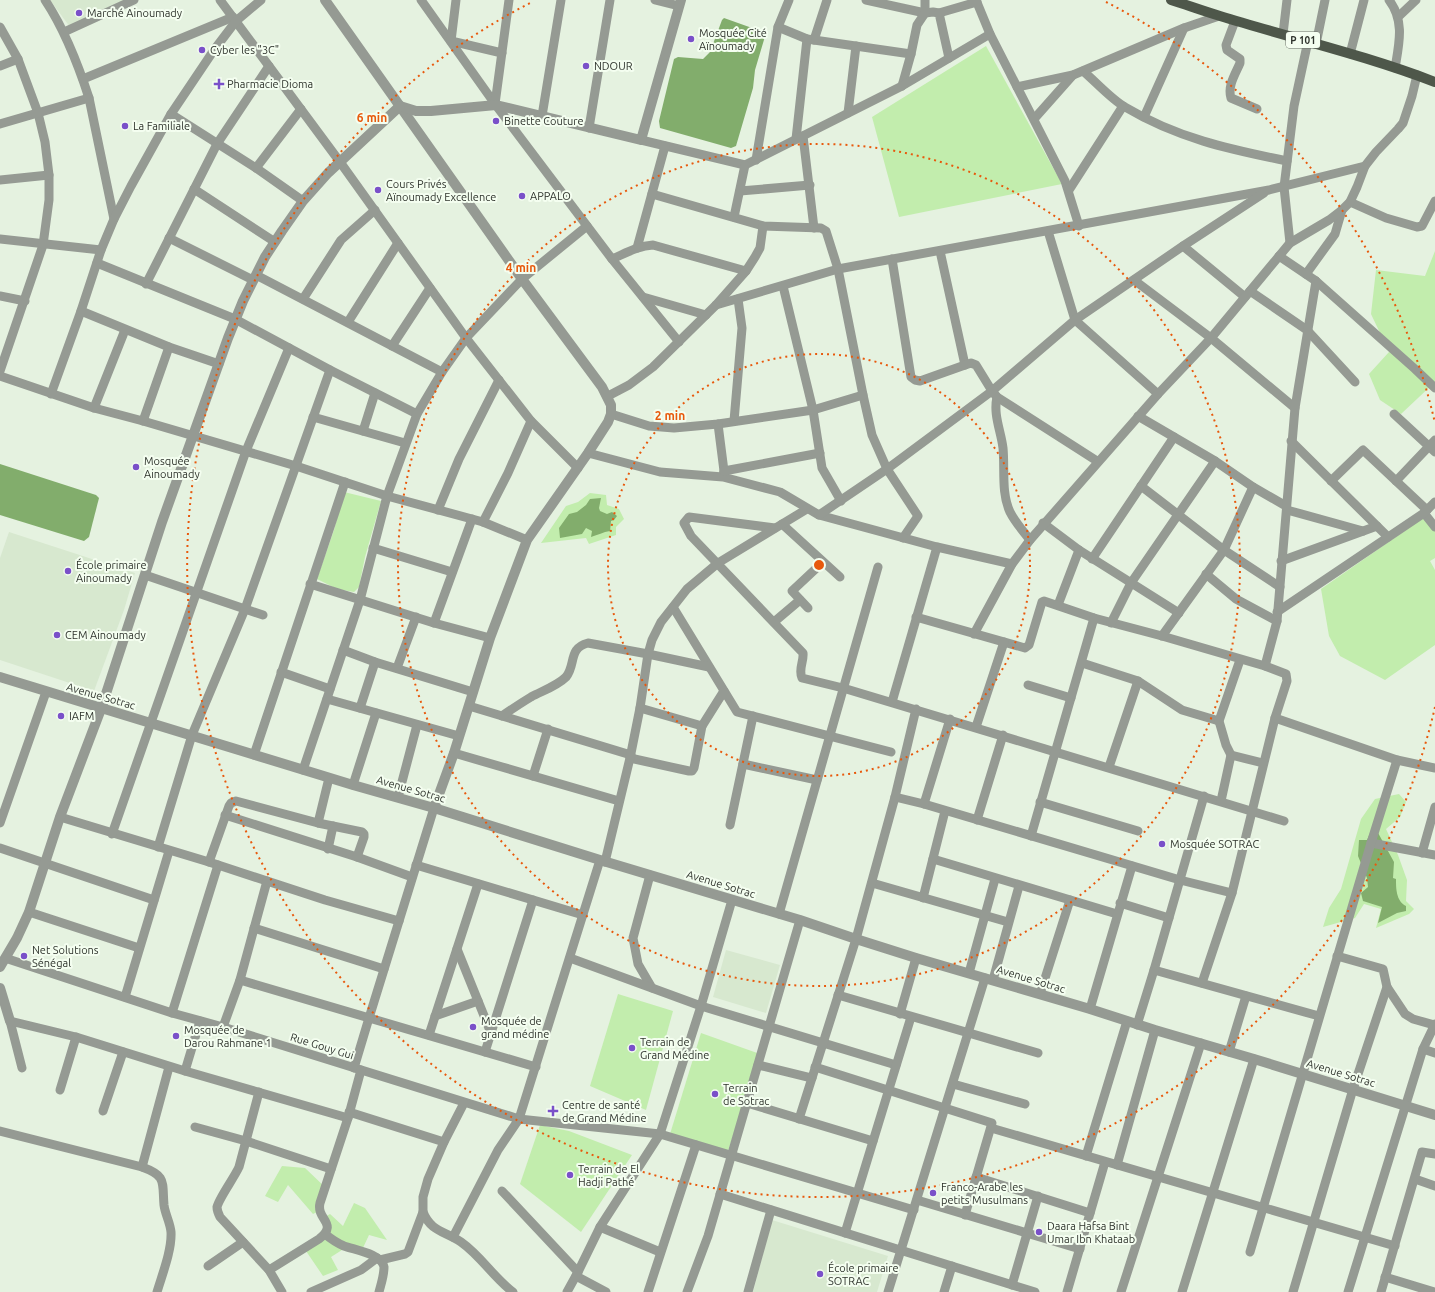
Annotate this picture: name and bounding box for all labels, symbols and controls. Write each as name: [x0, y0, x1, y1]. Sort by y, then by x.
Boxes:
place label: Marché Ainoumady: [87, 7, 183, 19]
marker: Marché Ainoumady: [74, 8, 84, 18]
place label: Mosquée Cité Aïnoumady: [699, 27, 767, 52]
road number: P 101: [1286, 32, 1320, 48]
marker: Mosquée Cité Aïnoumady: [686, 34, 696, 44]
place label: Cyber les "3C": [210, 44, 279, 56]
marker: Cyber les "3C": [197, 45, 207, 55]
place label: NDOUR: [594, 60, 633, 72]
marker: NDOUR: [581, 61, 591, 71]
place label: Pharmacie Dioma: [227, 78, 313, 90]
marker: Pharmacie Dioma: [214, 79, 224, 89]
text: 6 min: [357, 111, 387, 124]
place label: Binette Couture: [504, 115, 584, 127]
marker: Binette Couture: [491, 116, 501, 126]
place label: La Familiale: [133, 120, 190, 132]
marker: La Familiale: [120, 121, 130, 131]
place label: Cours Privés Aïnoumady Excellence: [386, 178, 496, 203]
marker: Cours Privés Aïnoumady Excellence: [373, 185, 383, 195]
place label: APPALO: [530, 190, 571, 202]
marker: APPALO: [517, 191, 527, 201]
text: 4 min: [506, 261, 536, 274]
text: 2 min: [655, 409, 685, 422]
place label: Mosquée Ainoumady: [144, 455, 200, 480]
marker: Mosquée Ainoumady: [131, 462, 141, 472]
place label: École primaire Ainoumady: [76, 558, 146, 584]
centre of rings: [812, 558, 826, 572]
marker: École primaire Ainoumady: [63, 566, 73, 576]
place label: CEM Ainoumady: [65, 629, 146, 641]
marker: CEM Ainoumady: [52, 630, 62, 640]
street label: Avenue Sotrac: [65, 680, 137, 712]
place label: IAFM: [69, 710, 94, 722]
marker: IAFM: [56, 711, 66, 721]
street label: Avenue Sotrac: [375, 773, 447, 805]
place label: Mosquée SOTRAC: [1170, 838, 1260, 850]
marker: Mosquée SOTRAC: [1157, 839, 1167, 849]
street label: Avenue Sotrac: [685, 868, 757, 900]
place label: Net Solutions Sénégal: [32, 944, 99, 969]
marker: Net Solutions Sénégal: [19, 951, 29, 961]
street label: Avenue Sotrac: [995, 963, 1067, 995]
place label: Mosquée de grand médine: [481, 1015, 549, 1040]
marker: Mosquée de grand médine: [468, 1022, 478, 1032]
place label: Mosquée de Darou Rahmane 1: [184, 1024, 272, 1049]
marker: Mosquée de Darou Rahmane 1: [171, 1031, 181, 1041]
street label: Rue Gouy Gui: [289, 1031, 355, 1061]
place label: Terrain de Grand Médine: [640, 1036, 709, 1061]
marker: Terrain de Grand Médine: [627, 1043, 637, 1053]
street label: Avenue Sotrac: [1305, 1057, 1377, 1089]
place label: Terrain de Sotrac: [723, 1082, 769, 1107]
marker: Terrain de Sotrac: [710, 1089, 720, 1099]
place label: Centre de santé de Grand Médine: [562, 1099, 646, 1124]
marker: Centre de santé de Grand Médine: [547, 1105, 559, 1117]
place label: Terrain de El Hadji Pathé: [578, 1163, 639, 1188]
marker: Terrain de El Hadji Pathé: [565, 1170, 575, 1180]
place label: Franco-Arabe les petits Musulmans: [941, 1181, 1028, 1206]
marker: Franco-Arabe les petits Musulmans: [928, 1188, 938, 1198]
place label: Daara Hafsa Bint Umar Ibn Khataab: [1047, 1220, 1135, 1245]
marker: Daara Hafsa Bint Umar Ibn Khataab: [1034, 1227, 1044, 1237]
place label: École primaire SOTRAC: [828, 1261, 898, 1287]
marker: École primaire SOTRAC: [815, 1269, 825, 1279]

